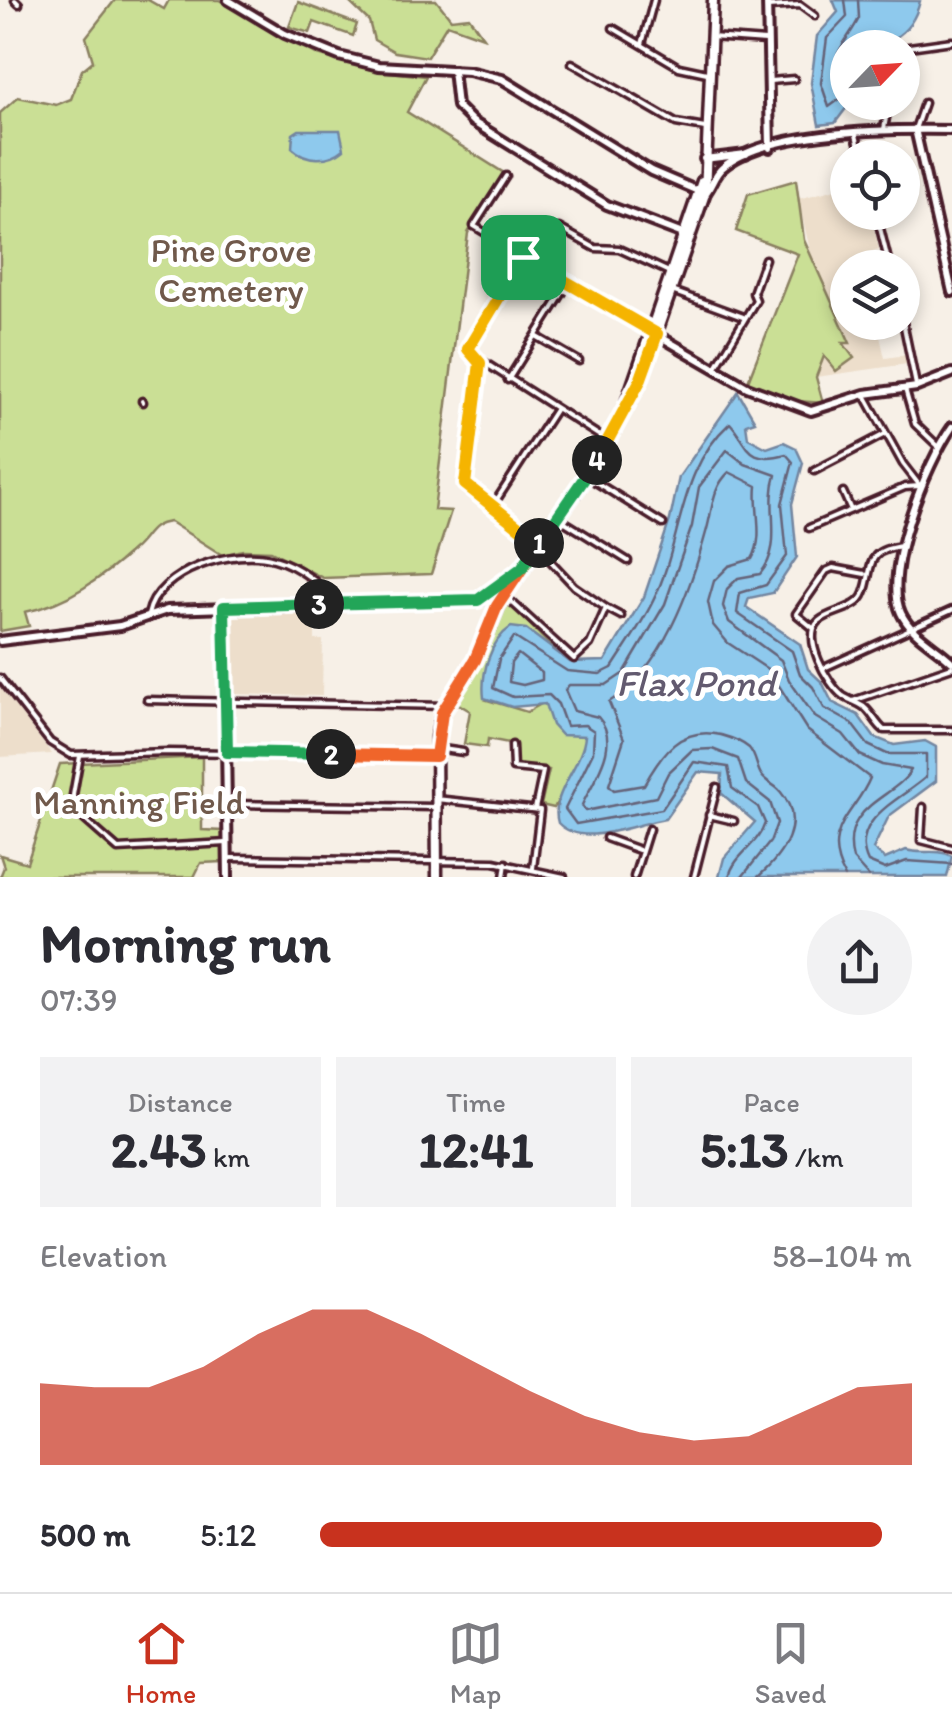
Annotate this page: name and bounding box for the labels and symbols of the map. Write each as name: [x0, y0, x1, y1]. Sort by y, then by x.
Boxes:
north arrow: [830, 30, 920, 120]
pin: [481, 215, 566, 300]
park label: Pine Grove Cemetery: [150, 229, 312, 311]
pin: 4: [572, 435, 622, 485]
pin: 1: [514, 518, 564, 568]
pin: 3: [294, 579, 344, 629]
water label: Flax Pond: [616, 660, 779, 706]
pin: 2: [306, 729, 356, 779]
park label: Manning Field: [33, 781, 245, 823]

